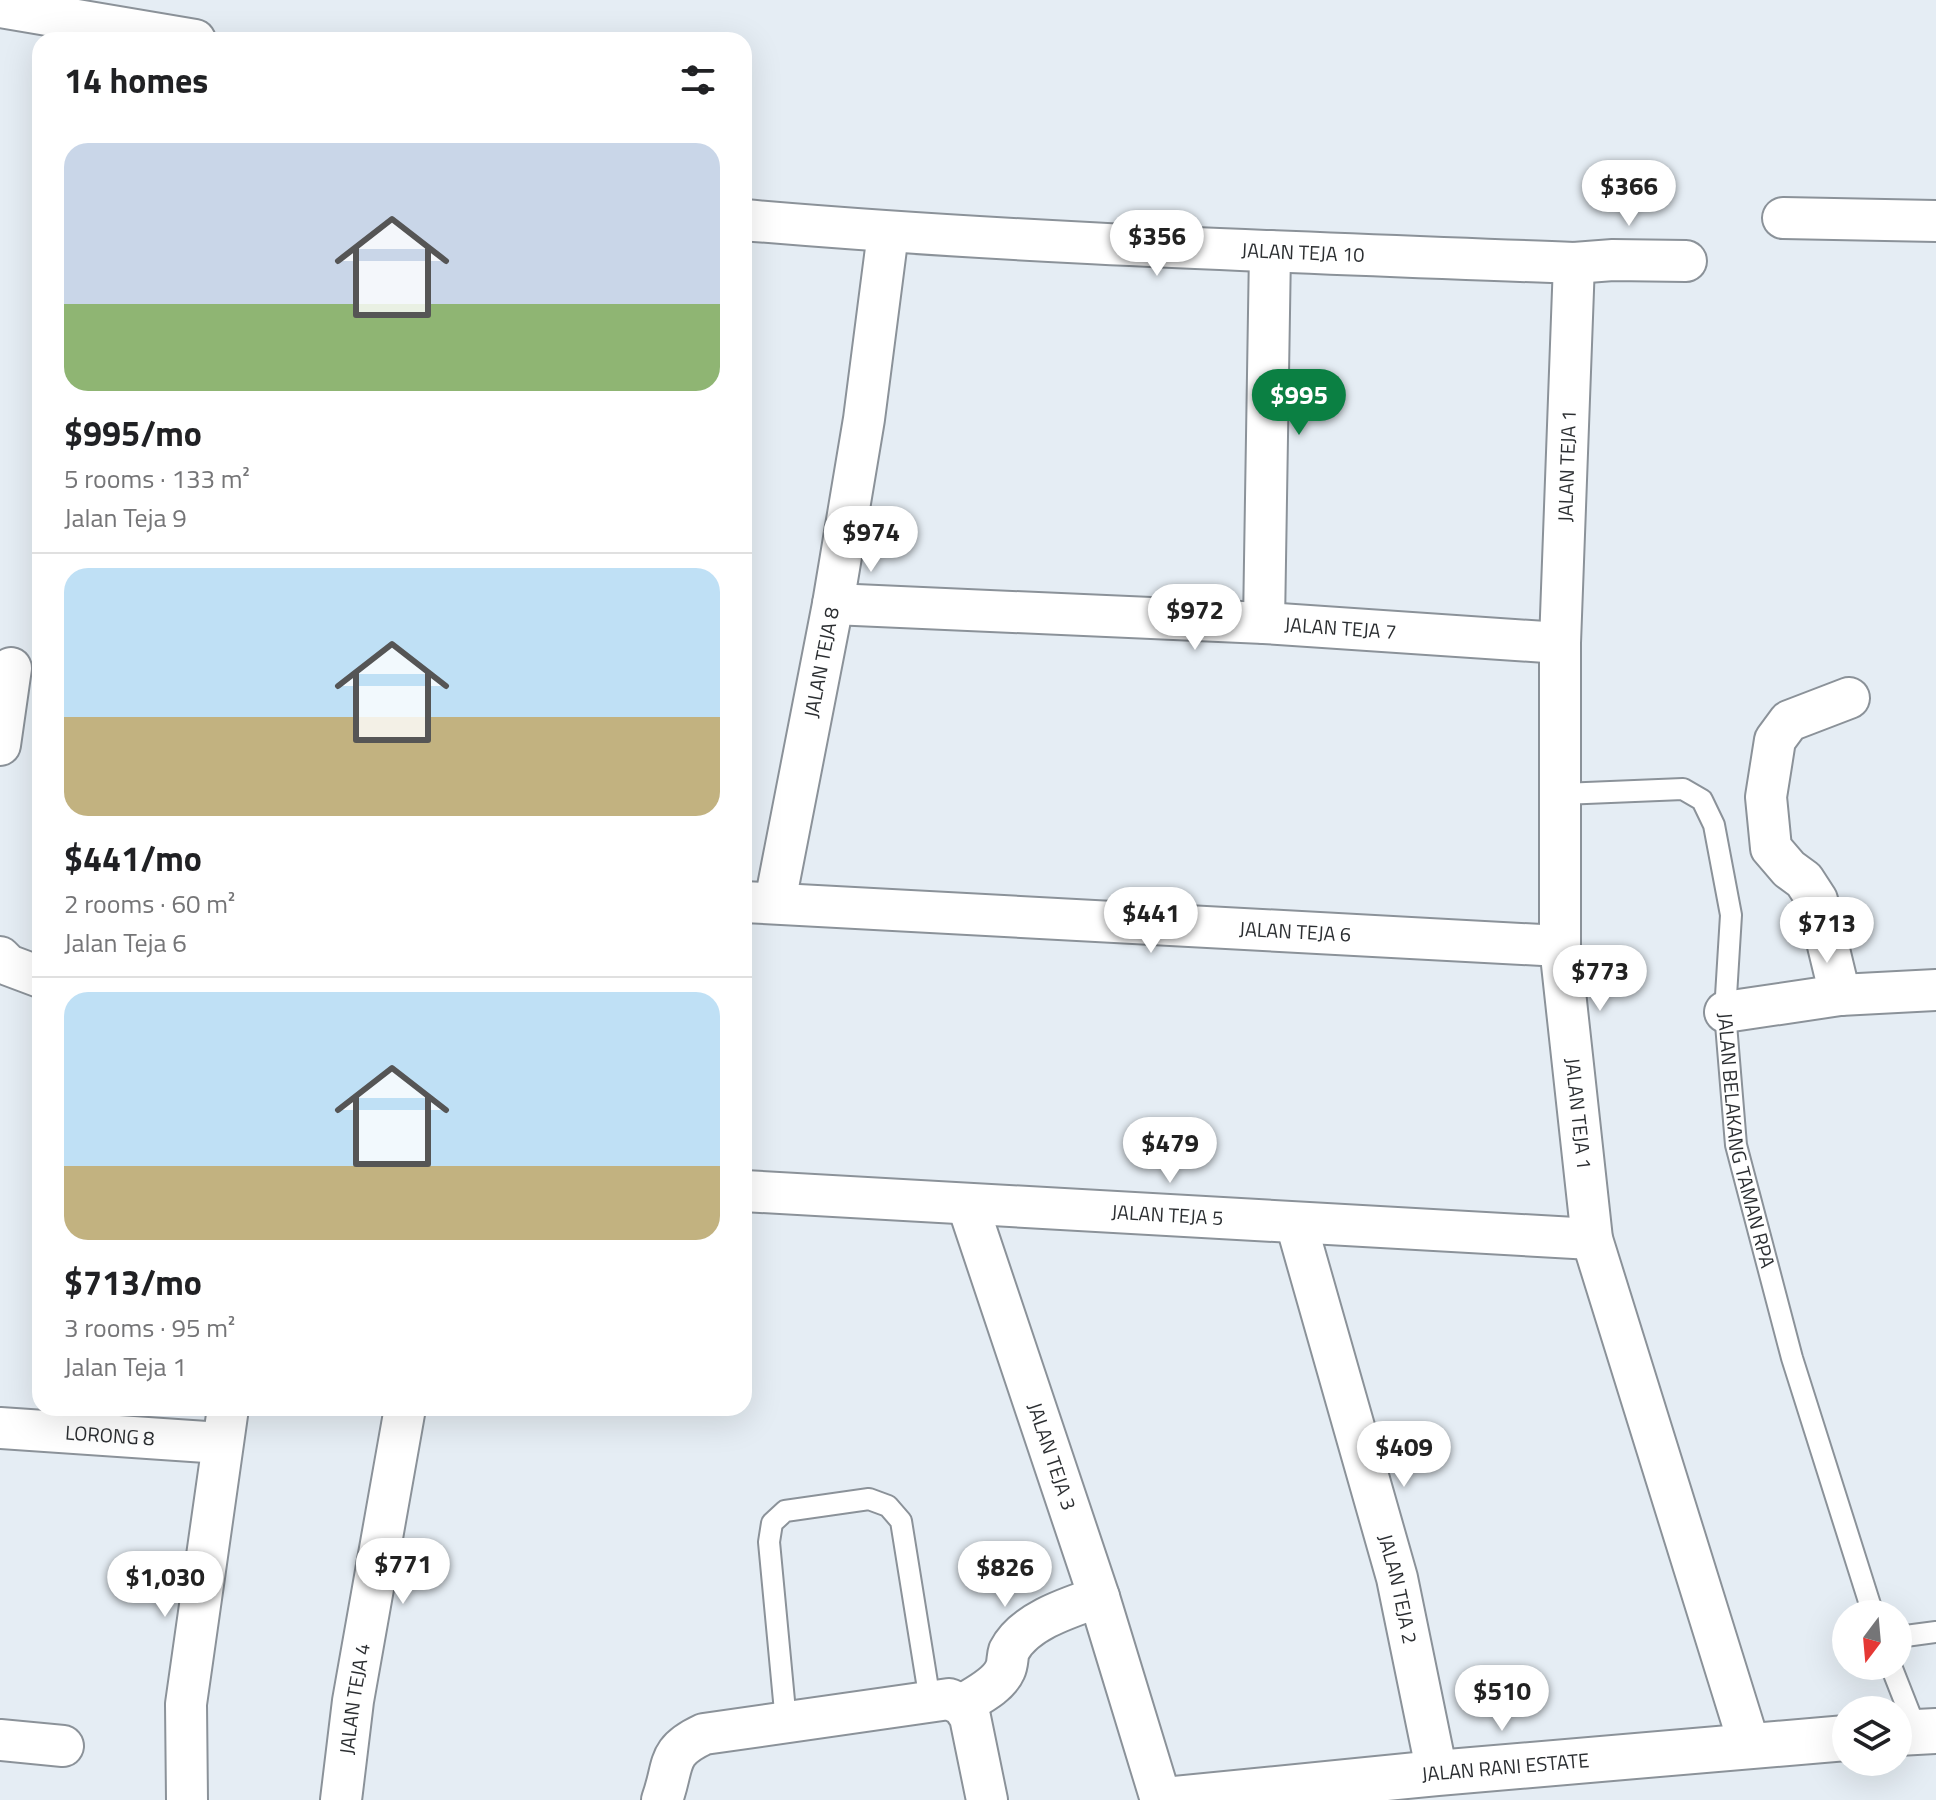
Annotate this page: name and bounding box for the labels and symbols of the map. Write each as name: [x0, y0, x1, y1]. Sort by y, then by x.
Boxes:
pin: $366: [1582, 160, 1676, 228]
pin: $356: [1110, 210, 1204, 278]
street label: JALAN TEJA 10: [1241, 234, 1365, 270]
pin: $995: [1252, 369, 1346, 437]
street label: JALAN TEJA 1: [1549, 409, 1584, 522]
pin: $974: [824, 506, 918, 574]
pin: $972: [1148, 584, 1242, 652]
street label: JALAN TEJA 8: [795, 604, 847, 720]
street label: JALAN TEJA 7: [1283, 608, 1397, 647]
pin: $441: [1104, 887, 1198, 955]
pin: $713: [1780, 897, 1874, 965]
street label: JALAN TEJA 6: [1238, 913, 1352, 950]
pin: $773: [1553, 945, 1647, 1013]
street label: JALAN BELAKANG TAMAN RPA: [1710, 1011, 1784, 1271]
street label: JALAN TEJA 1: [1557, 1056, 1600, 1171]
pin: $479: [1123, 1117, 1217, 1185]
street label: JALAN TEJA 5: [1111, 1196, 1224, 1233]
street label: JALAN TEJA 3: [1020, 1398, 1085, 1514]
street label: LORONG 8: [64, 1416, 155, 1453]
pin: $409: [1357, 1421, 1451, 1489]
street label: JALAN TEJA 2: [1370, 1530, 1426, 1647]
pin: $771: [356, 1538, 450, 1606]
pin: $826: [958, 1541, 1052, 1609]
pin: $1,030: [100, 1551, 230, 1619]
north arrow: [1832, 1600, 1912, 1680]
street label: JALAN TEJA 4: [331, 1641, 378, 1756]
pin: $510: [1455, 1665, 1549, 1733]
street label: JALAN RANI ESTATE: [1420, 1744, 1590, 1789]

